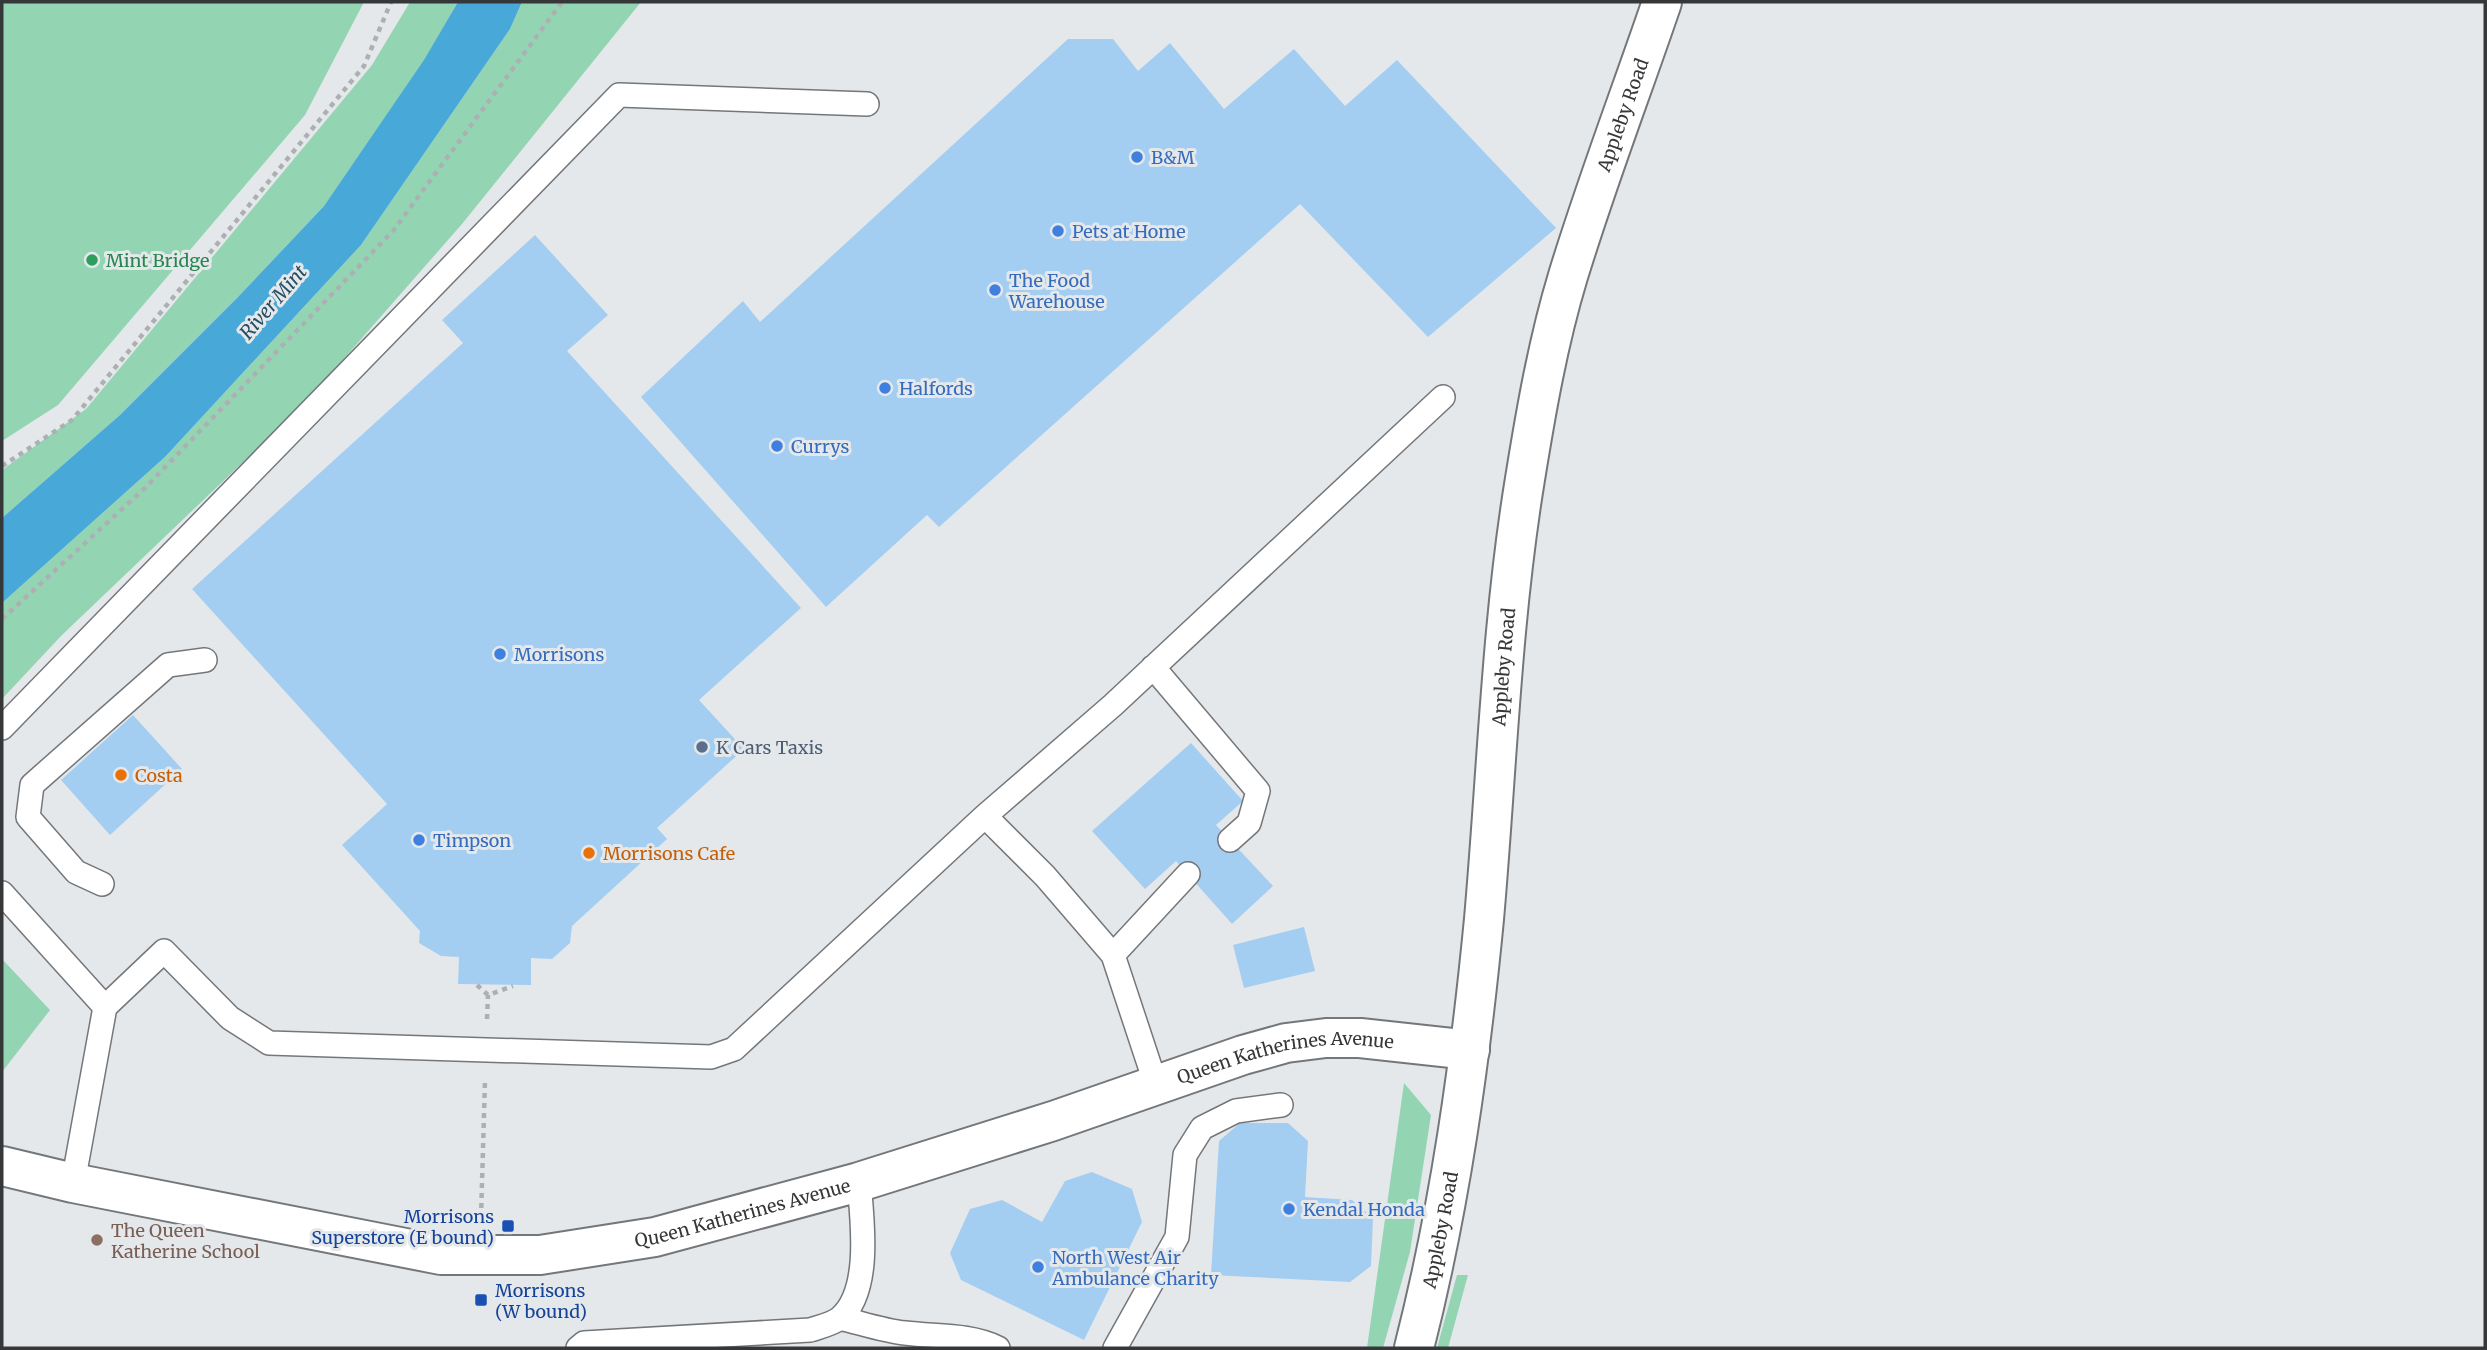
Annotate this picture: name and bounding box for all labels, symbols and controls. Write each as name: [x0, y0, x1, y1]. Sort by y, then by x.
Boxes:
street label: Appleby Road: [1591, 55, 1653, 175]
place label: B&M: [1151, 146, 1195, 169]
marker: B&M: [1129, 149, 1145, 165]
place label: Pets at Home: [1072, 220, 1186, 243]
marker: Pets at Home: [1050, 223, 1066, 239]
place label: Mint Bridge: [106, 249, 209, 272]
marker: Mint Bridge: [84, 252, 100, 268]
water label: River Mint: [234, 260, 312, 344]
place label: The Food Warehouse: [1008, 269, 1105, 313]
marker: The Food Warehouse: [987, 282, 1003, 298]
place label: Halfords: [899, 377, 973, 400]
marker: Halfords: [877, 380, 893, 396]
place label: Currys: [791, 435, 850, 458]
marker: Currys: [769, 438, 785, 454]
street label: Appleby Road: [1487, 607, 1520, 728]
place label: Morrisons: [514, 643, 605, 666]
marker: Morrisons: [492, 646, 508, 662]
place label: K Cars Taxis: [716, 736, 823, 759]
marker: K Cars Taxis: [694, 739, 710, 755]
place label: Costa: [135, 764, 183, 787]
marker: Costa: [113, 767, 129, 783]
place label: Timpson: [433, 829, 511, 852]
marker: Timpson: [411, 832, 427, 848]
place label: Morrisons Cafe: [603, 842, 735, 865]
marker: Morrisons Cafe: [581, 845, 597, 861]
street label: Queen Katherines Avenue: [1174, 1027, 1395, 1089]
street label: Appleby Road: [1417, 1170, 1463, 1291]
street label: Queen Katherines Avenue: [633, 1173, 853, 1252]
place label: Kendal Honda: [1303, 1198, 1425, 1221]
marker: Kendal Honda: [1281, 1201, 1297, 1217]
place label: Morrisons Superstore (E bound): [311, 1205, 494, 1249]
marker: Morrisons Superstore (E bound): [500, 1218, 516, 1234]
place label: The Queen Katherine School: [111, 1219, 260, 1263]
marker: The Queen Katherine School: [89, 1232, 105, 1248]
place label: North West Air Ambulance Charity: [1051, 1246, 1219, 1290]
marker: North West Air Ambulance Charity: [1030, 1259, 1046, 1275]
place label: Morrisons (W bound): [495, 1279, 587, 1323]
marker: Morrisons (W bound): [473, 1292, 489, 1308]

